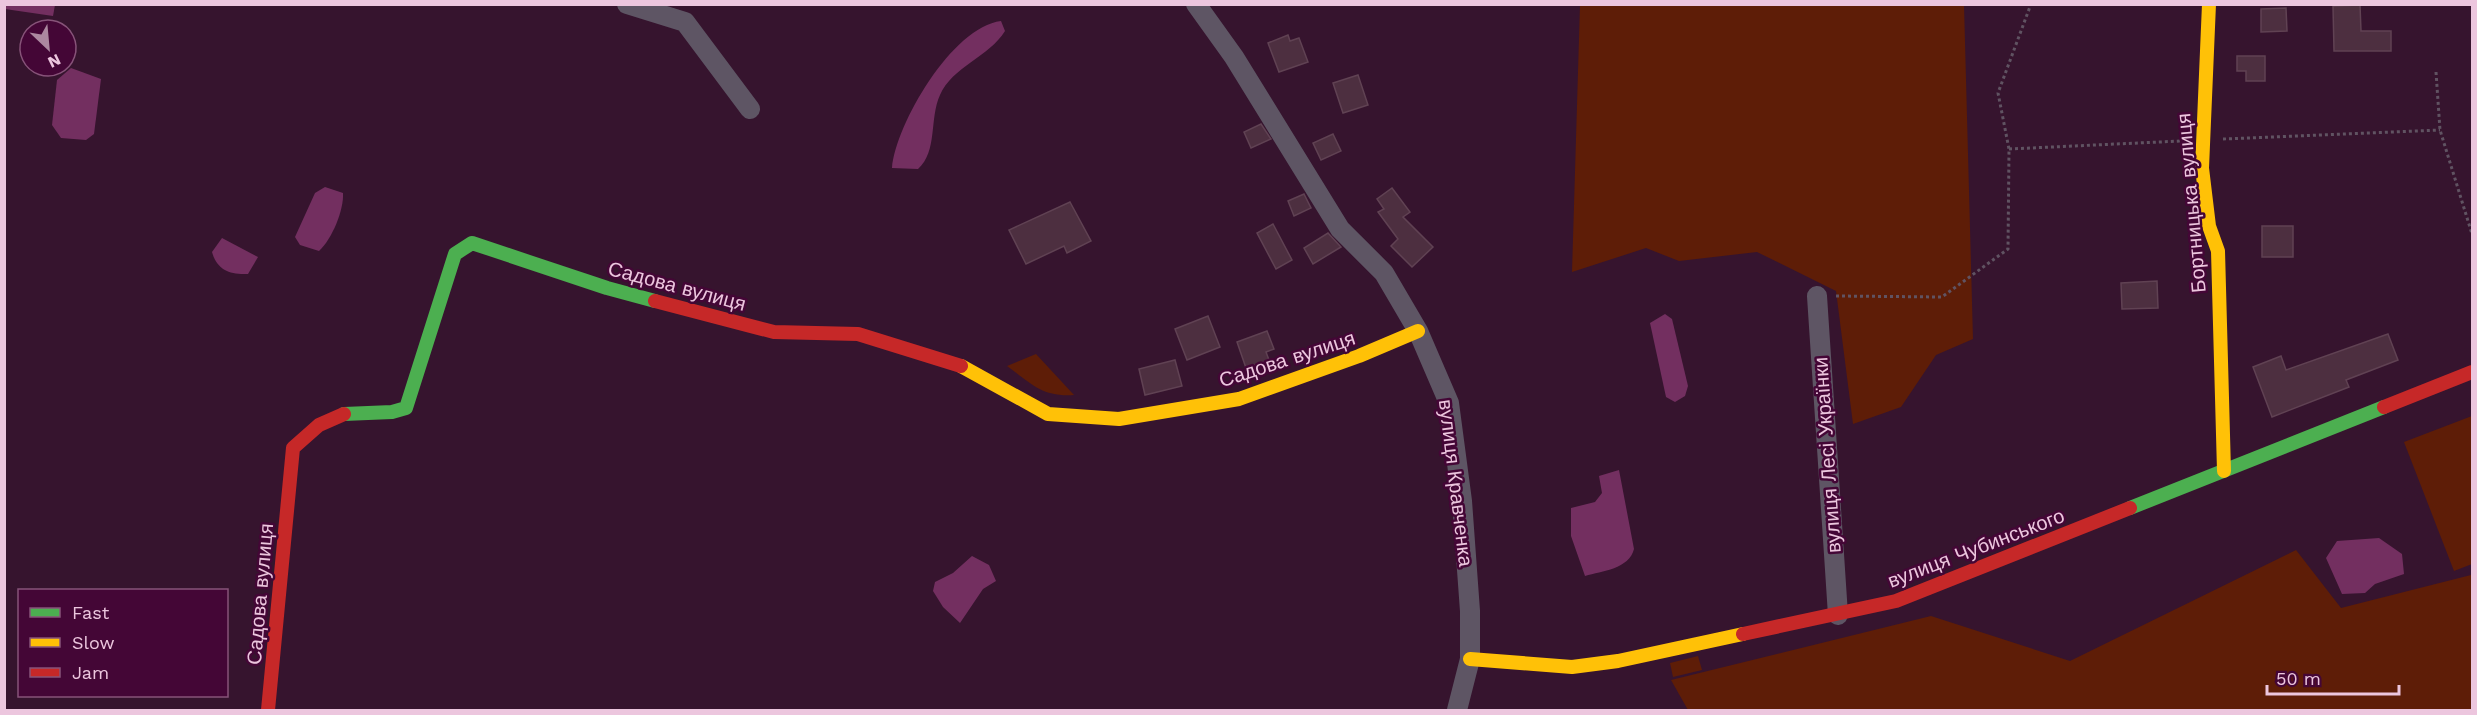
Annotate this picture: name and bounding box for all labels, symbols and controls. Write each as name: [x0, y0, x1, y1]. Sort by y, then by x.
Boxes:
north arrow: [18, 18, 78, 78]
text: N: [45, 50, 64, 72]
street label: Бортницька вулиця: [2171, 112, 2211, 294]
street label: Садова вулиця: [605, 256, 749, 316]
street label: Садова вулиця: [1216, 326, 1358, 392]
street label: вулиця Лесі Українки: [1808, 356, 1846, 554]
street label: вулиця Кравченка: [1434, 398, 1478, 569]
street label: вулиця Чубинського: [1884, 503, 2068, 593]
street label: Садова вулиця: [242, 522, 278, 666]
legend: [18, 589, 228, 697]
text: Fast: [72, 602, 110, 623]
text: Slow: [72, 632, 115, 653]
scale bar: [2267, 658, 2399, 696]
text: Jam: [72, 662, 109, 683]
text: 50 m: [2276, 668, 2321, 689]

